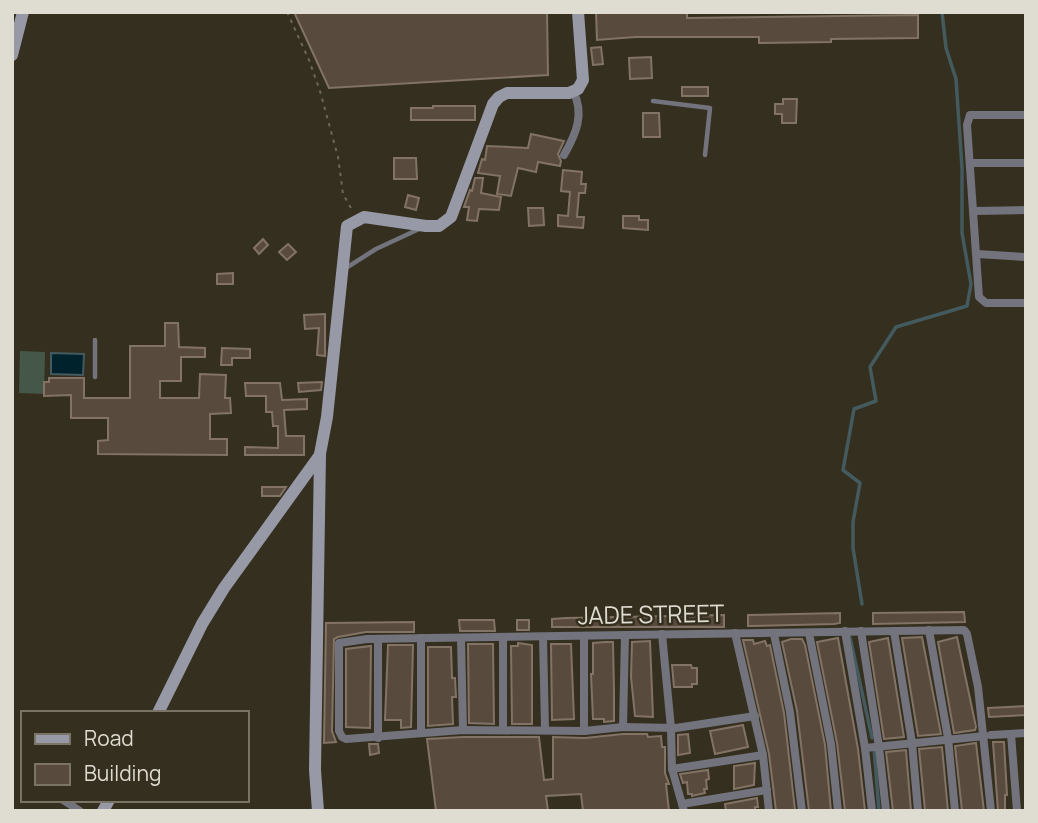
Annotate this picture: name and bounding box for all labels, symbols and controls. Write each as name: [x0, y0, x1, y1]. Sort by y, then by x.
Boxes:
street label: JADE STREET: [578, 596, 725, 631]
legend: [21, 711, 248, 802]
text: Road: [84, 724, 134, 752]
text: Building: [84, 759, 161, 787]

